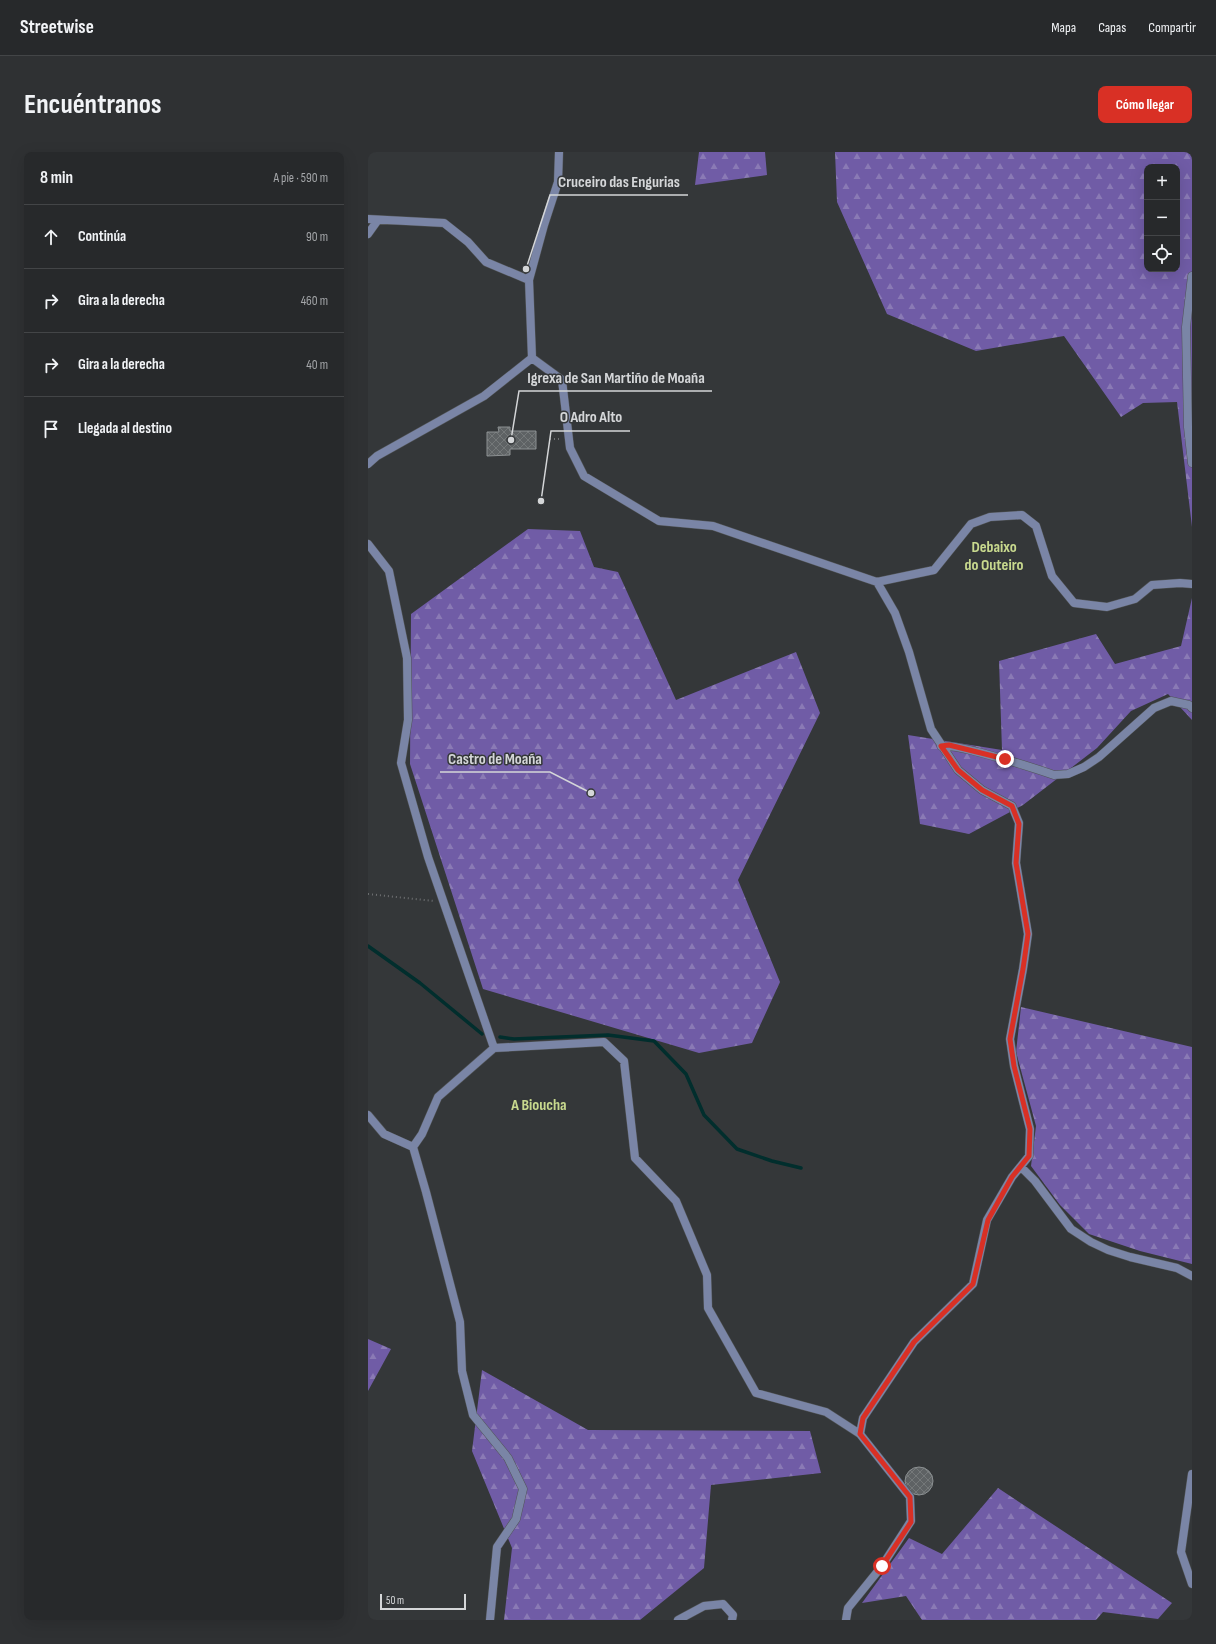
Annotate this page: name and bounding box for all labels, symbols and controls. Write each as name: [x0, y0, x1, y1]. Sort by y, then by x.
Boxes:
text: Streetwise: [20, 16, 94, 39]
text: Mapa: [1051, 19, 1076, 36]
text: Capas: [1098, 19, 1126, 36]
text: Compartir: [1148, 19, 1196, 36]
button: Cómo llegar: [1098, 86, 1192, 123]
text: Encuéntranos: [24, 88, 162, 121]
map controls: [1144, 164, 1180, 272]
button: +: [1144, 164, 1180, 200]
callout: Cruceiro das Engurias: [550, 167, 688, 195]
text: 8 min: [40, 168, 73, 188]
text: A pie · 590 m: [273, 170, 328, 186]
text: Cruceiro das Engurias: [558, 173, 680, 192]
button: −: [1144, 200, 1180, 236]
icon: ahead: [40, 226, 62, 248]
text: Continúa: [78, 227, 126, 246]
text: 90 m: [306, 229, 328, 245]
button: locate: [1144, 236, 1180, 272]
icon: right: [40, 290, 62, 312]
text: Gira a la derecha: [78, 291, 165, 310]
text: 460 m: [301, 293, 328, 309]
icon: right: [40, 354, 62, 376]
text: Gira a la derecha: [78, 355, 165, 374]
text: 40 m: [306, 357, 328, 373]
callout: Igrexa de San Martiño de Moaña: [519, 363, 712, 391]
text: Igrexa de San Martiño de Moaña: [527, 369, 705, 388]
callout: O Adro Alto: [551, 403, 630, 431]
text: O Adro Alto: [560, 408, 622, 427]
icon: arrive: [40, 418, 62, 440]
text: Llegada al destino: [78, 419, 172, 438]
district label: Debaixo do Outeiro: [965, 538, 1023, 575]
callout: Castro de Moaña: [440, 744, 550, 772]
text: Castro de Moaña: [448, 750, 542, 769]
route end: [996, 750, 1014, 768]
district label: A Bioucha: [510, 1096, 567, 1115]
route start: [873, 1557, 891, 1575]
scale bar: [380, 1592, 466, 1611]
text: 50 m: [386, 1594, 404, 1607]

